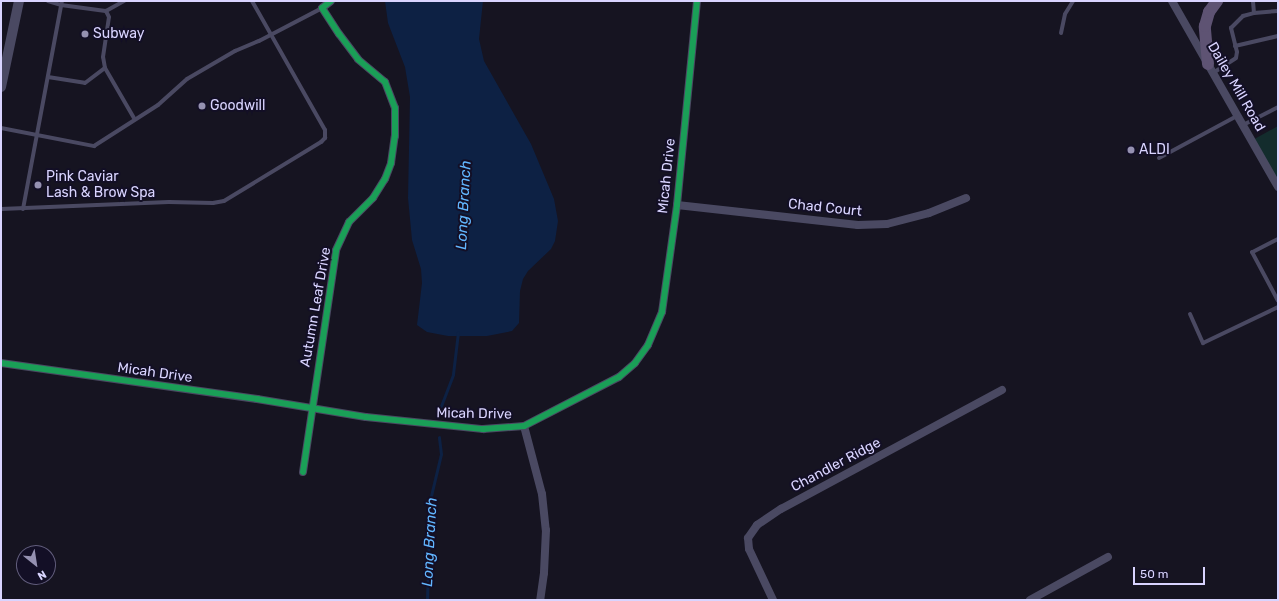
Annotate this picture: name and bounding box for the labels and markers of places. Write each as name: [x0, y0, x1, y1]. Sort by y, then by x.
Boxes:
place label: Subway: [93, 26, 145, 42]
marker: Subway: [80, 29, 90, 39]
place label: Goodwill: [210, 98, 265, 114]
marker: Goodwill: [197, 101, 207, 111]
place label: ALDI: [1139, 142, 1170, 158]
marker: ALDI: [1126, 145, 1136, 155]
place label: Pink Caviar Lash & Brow Spa: [46, 169, 156, 202]
marker: Pink Caviar Lash & Brow Spa: [33, 180, 43, 190]

